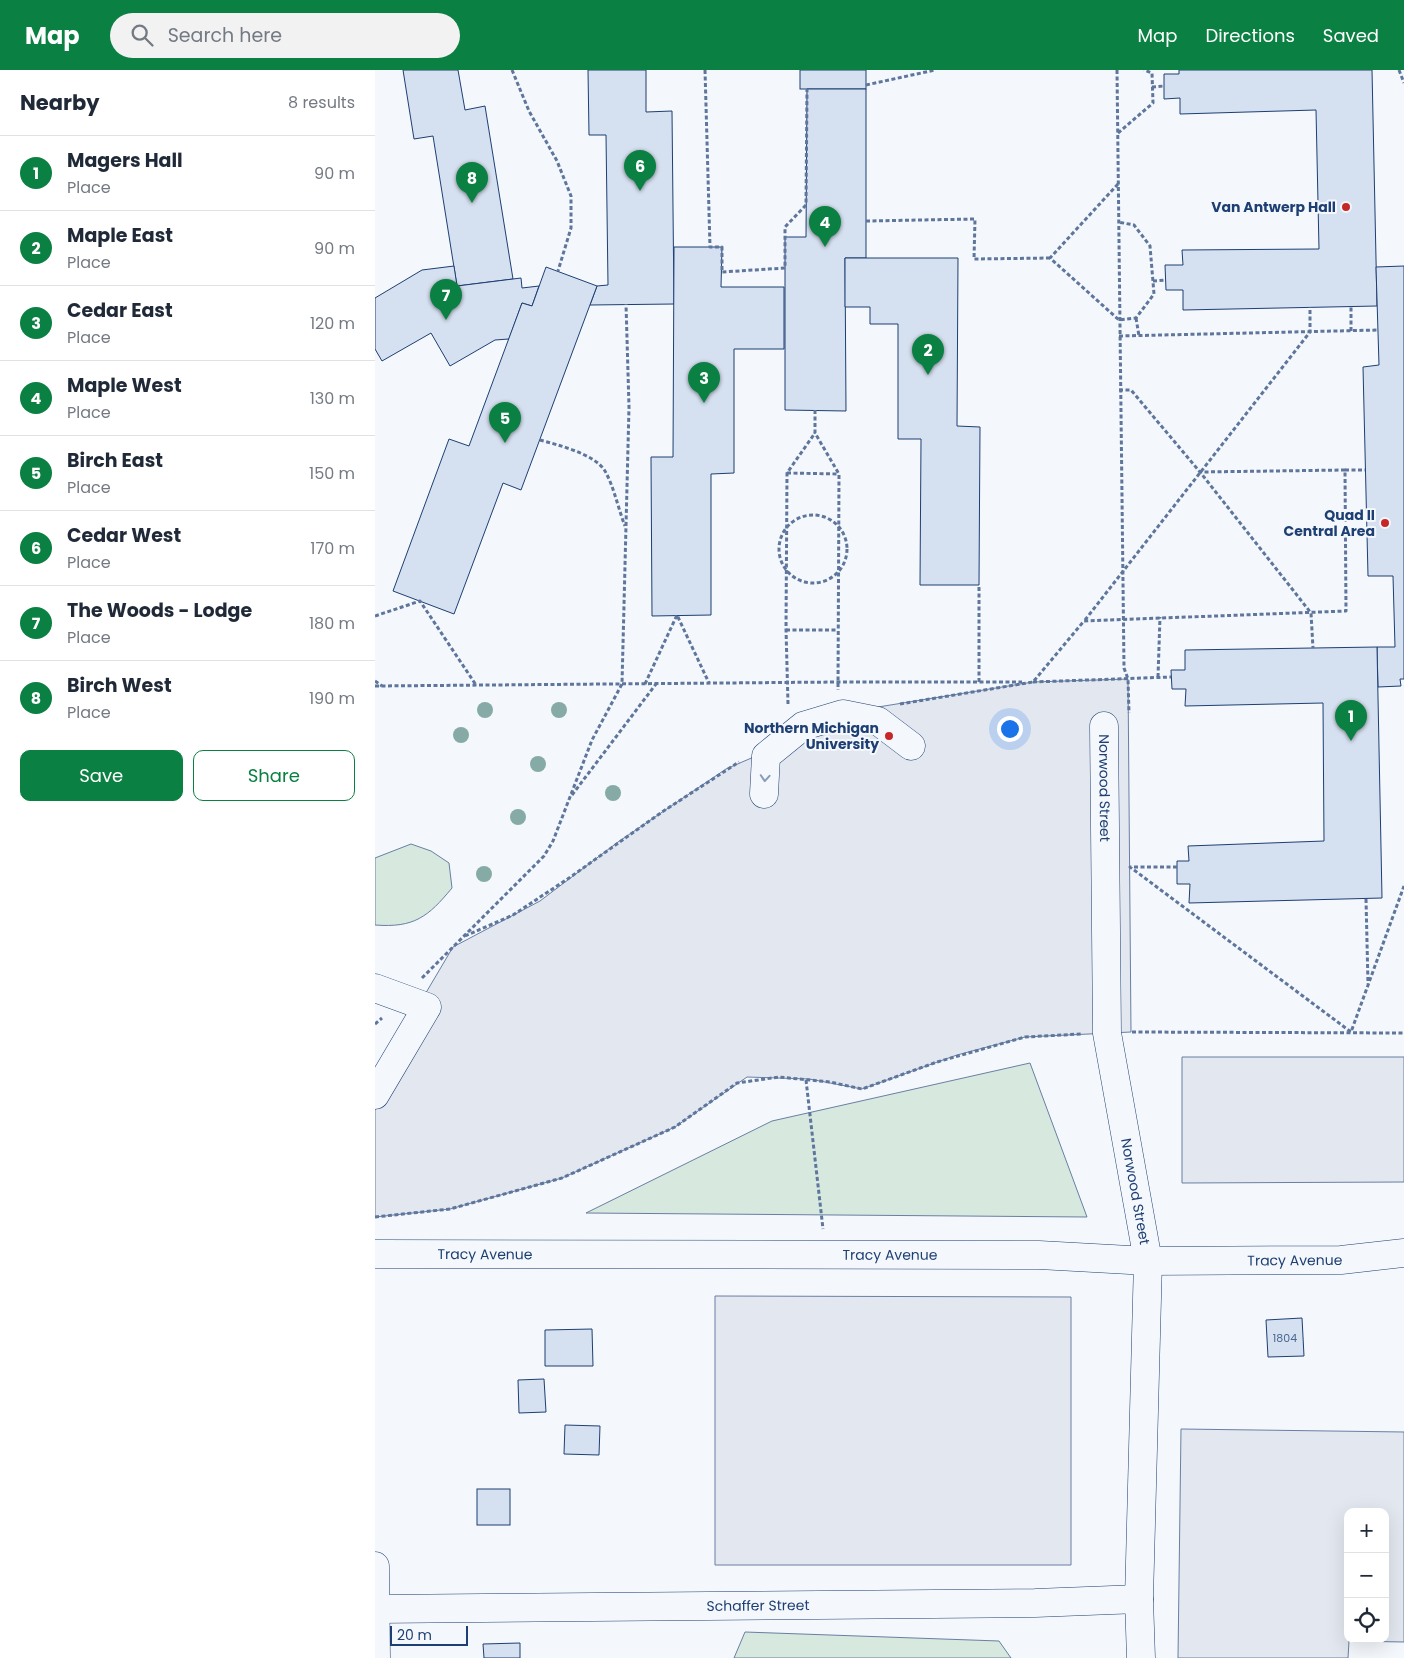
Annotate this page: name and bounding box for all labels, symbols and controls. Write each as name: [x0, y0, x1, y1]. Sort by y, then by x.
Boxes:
search box: [110, 13, 460, 58]
text: Map: [25, 19, 80, 52]
icon: search: [128, 21, 156, 49]
text: Search here: [168, 22, 282, 49]
text: Map: [1138, 23, 1177, 48]
text: Directions: [1205, 23, 1295, 48]
text: Saved: [1323, 23, 1379, 48]
text: Nearby: [20, 88, 100, 117]
text: 8 results: [288, 91, 355, 114]
text: Magers Hall: [67, 147, 183, 174]
pin: 6: [624, 150, 656, 191]
text: 1: [33, 162, 39, 185]
text: 90 m: [314, 162, 355, 185]
pin: 8: [456, 162, 488, 203]
text: Place: [67, 176, 111, 199]
place label: Van Antwerp Hall: [1211, 197, 1336, 217]
marker: Van Antwerp Hall: [1340, 201, 1352, 213]
pin: 4: [809, 206, 841, 247]
text: Maple East: [67, 222, 173, 249]
text: 2: [31, 237, 41, 260]
text: 90 m: [314, 237, 355, 260]
text: Place: [67, 251, 111, 274]
pin: 7: [430, 279, 462, 320]
text: Cedar East: [67, 297, 173, 324]
text: 3: [31, 312, 41, 335]
text: 120 m: [310, 312, 355, 335]
text: Place: [67, 326, 111, 349]
pin: 2: [912, 334, 944, 375]
pin: 3: [688, 362, 720, 403]
text: Maple West: [67, 372, 182, 399]
text: 4: [31, 387, 41, 410]
text: 130 m: [310, 387, 355, 410]
text: Place: [67, 401, 111, 424]
pin: 5: [489, 402, 521, 443]
text: Birch East: [67, 447, 163, 474]
text: 5: [31, 462, 41, 485]
text: 150 m: [309, 462, 355, 485]
text: Place: [67, 476, 111, 499]
place label: Quad II Central Area: [1284, 505, 1375, 541]
marker: Quad II Central Area: [1379, 517, 1391, 529]
text: Cedar West: [67, 522, 181, 549]
text: 6: [31, 537, 41, 560]
text: 170 m: [310, 537, 355, 560]
text: Place: [67, 551, 111, 574]
text: The Woods - Lodge: [67, 597, 252, 624]
text: 7: [32, 612, 40, 635]
text: 180 m: [309, 612, 355, 635]
text: Place: [67, 626, 111, 649]
text: Birch West: [67, 672, 172, 699]
text: 8: [31, 687, 41, 710]
text: 190 m: [309, 687, 355, 710]
pin: 1: [1335, 700, 1367, 741]
text: Place: [67, 701, 111, 724]
your location: [997, 716, 1023, 742]
place label: Northern Michigan University: [744, 718, 879, 754]
marker: Northern Michigan University: [883, 730, 895, 742]
street label: Norwood Street: [1094, 734, 1115, 842]
button: Save: [20, 750, 183, 801]
button: Share: [193, 750, 355, 801]
one-way arrow: [759, 774, 770, 782]
street label: Norwood Street: [1116, 1137, 1155, 1246]
street label: Tracy Avenue: [437, 1244, 533, 1264]
street label: Tracy Avenue: [842, 1245, 938, 1265]
street label: Tracy Avenue: [1247, 1250, 1343, 1270]
house number: 1804: [1273, 1330, 1297, 1346]
map controls: [1344, 1508, 1389, 1643]
button: +: [1344, 1508, 1389, 1553]
button: −: [1344, 1553, 1389, 1598]
street label: Schaffer Street: [706, 1595, 810, 1616]
button: locate: [1344, 1598, 1389, 1643]
scale bar: [390, 1623, 467, 1646]
text: 20 m: [397, 1625, 432, 1645]

